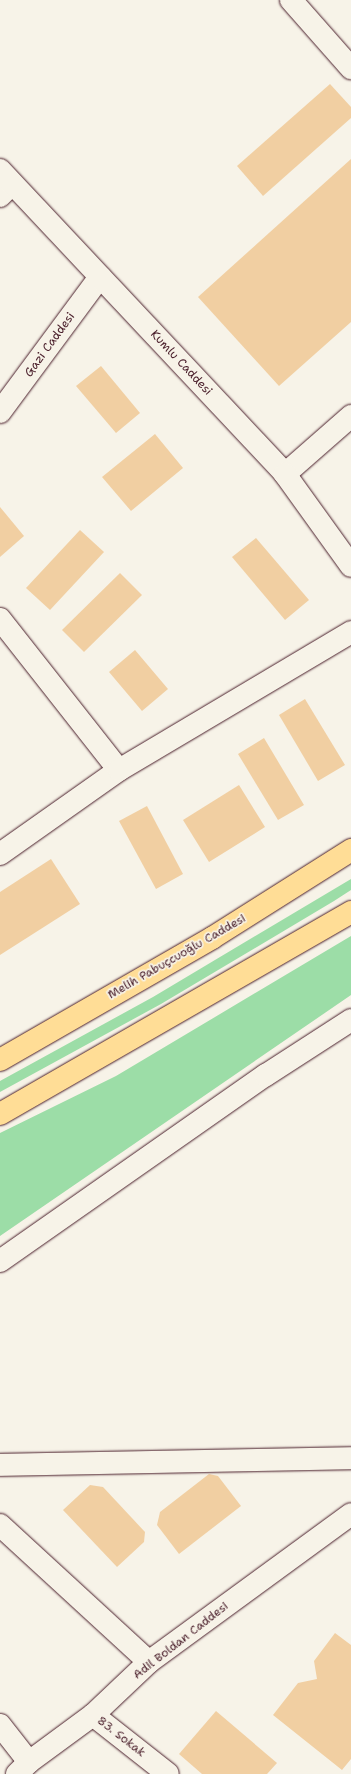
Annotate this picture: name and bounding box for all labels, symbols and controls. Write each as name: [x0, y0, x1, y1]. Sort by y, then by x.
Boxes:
street label: Gazi Caddesi: [22, 310, 78, 380]
street label: Kumlu Caddesi: [147, 327, 215, 399]
street label: Melih Pabuçcuoğlu Caddesi: [105, 912, 249, 1002]
street label: Adil Boldan Caddesi: [131, 1599, 231, 1683]
street label: 83. Sokak: [94, 1714, 148, 1760]

